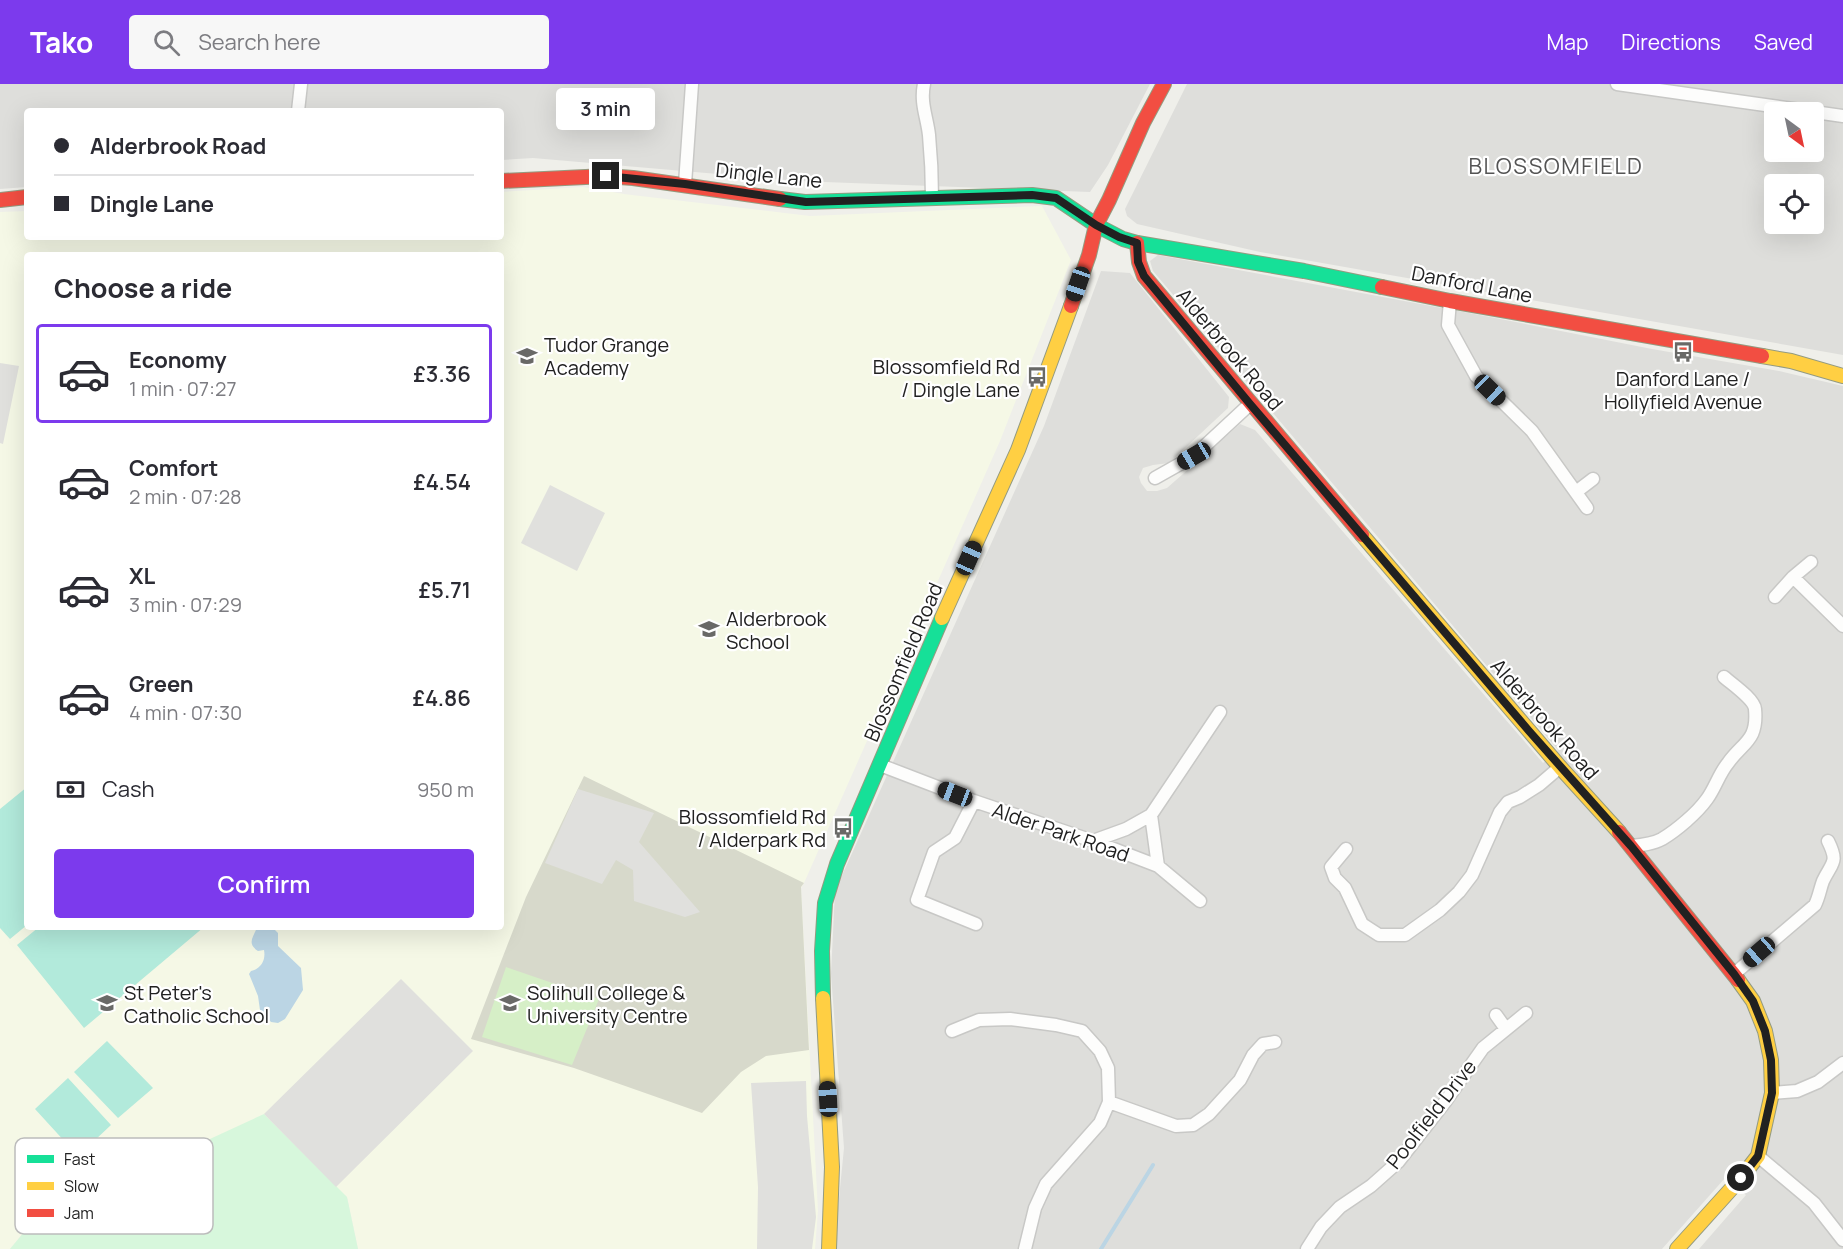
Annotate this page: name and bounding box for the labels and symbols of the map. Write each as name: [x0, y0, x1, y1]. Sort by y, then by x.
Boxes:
callout: 3 min: [556, 89, 656, 131]
north arrow: [1764, 102, 1824, 162]
district label: BLOSSOMFIELD: [1469, 151, 1643, 181]
street label: Dingle Lane: [714, 156, 824, 194]
route end: [592, 162, 619, 189]
street label: Danford Lane: [1409, 259, 1535, 309]
car: [1064, 264, 1092, 304]
street label: Alderbrook Road: [1171, 282, 1289, 416]
place label: Tudor Grange Academy: [544, 331, 669, 381]
bus stop icon: Danford Lane / Hollyfield Avenue: [1671, 340, 1695, 364]
school or university icon: Tudor Grange Academy: [515, 344, 539, 368]
place label: Blossomfield Rd / Dingle Lane: [873, 353, 1020, 403]
bus stop icon: Blossomfield Rd / Dingle Lane: [1025, 365, 1049, 389]
place label: Danford Lane / Hollyfield Avenue: [1604, 365, 1762, 415]
car: [1471, 371, 1509, 409]
car: [1174, 439, 1214, 473]
car: [953, 538, 985, 578]
street label: Blossomfield Road: [857, 578, 949, 746]
place label: Alderbrook School: [726, 605, 828, 655]
school or university icon: Alderbrook School: [697, 617, 721, 641]
street label: Alderbrook Road: [1485, 653, 1605, 785]
car: [935, 779, 975, 809]
street label: Alder Park Road: [989, 796, 1133, 868]
place label: Blossomfield Rd / Alderpark Rd: [679, 803, 826, 853]
bus stop icon: Blossomfield Rd / Alderpark Rd: [831, 816, 855, 840]
car: [1740, 933, 1778, 971]
place label: St Peter's Catholic School: [124, 979, 269, 1029]
place label: Solihull College & University Centre: [527, 979, 688, 1029]
school or university icon: St Peter's Catholic School: [95, 991, 119, 1015]
school or university icon: Solihull College & University Centre: [498, 991, 522, 1015]
street label: Poolfield Drive: [1380, 1054, 1482, 1174]
car: [818, 1081, 838, 1117]
legend: [15, 1138, 213, 1234]
text: Fast: [64, 1148, 95, 1170]
route start: [1727, 1164, 1754, 1191]
text: Slow: [64, 1175, 99, 1197]
text: Jam: [64, 1202, 94, 1224]

